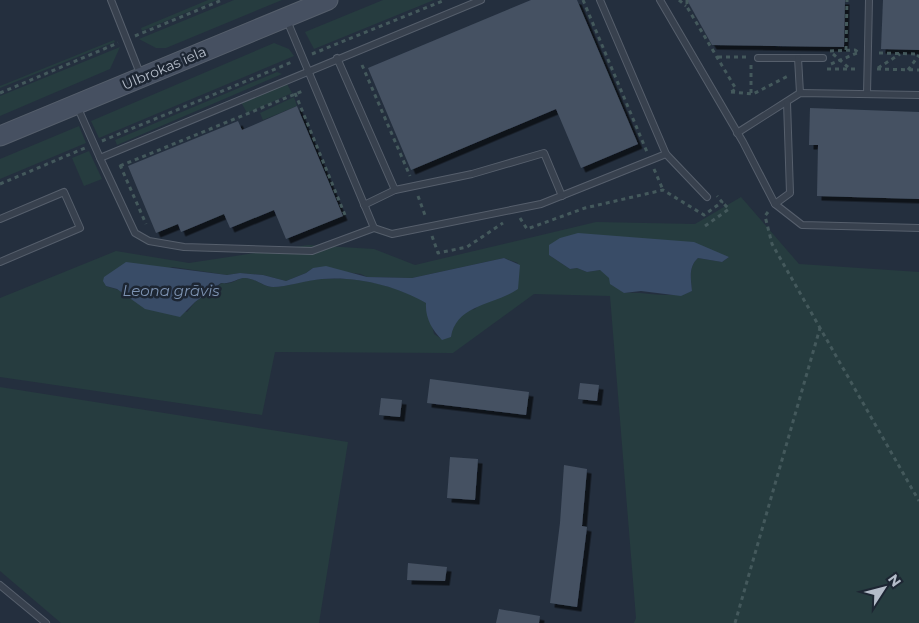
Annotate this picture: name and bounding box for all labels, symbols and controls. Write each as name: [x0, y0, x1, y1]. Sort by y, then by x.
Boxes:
street label: Ulbrokas iela: [119, 42, 209, 94]
water label: Leona grāvis: [122, 281, 220, 300]
north arrow: [859, 563, 909, 613]
text: N: [884, 570, 905, 590]

